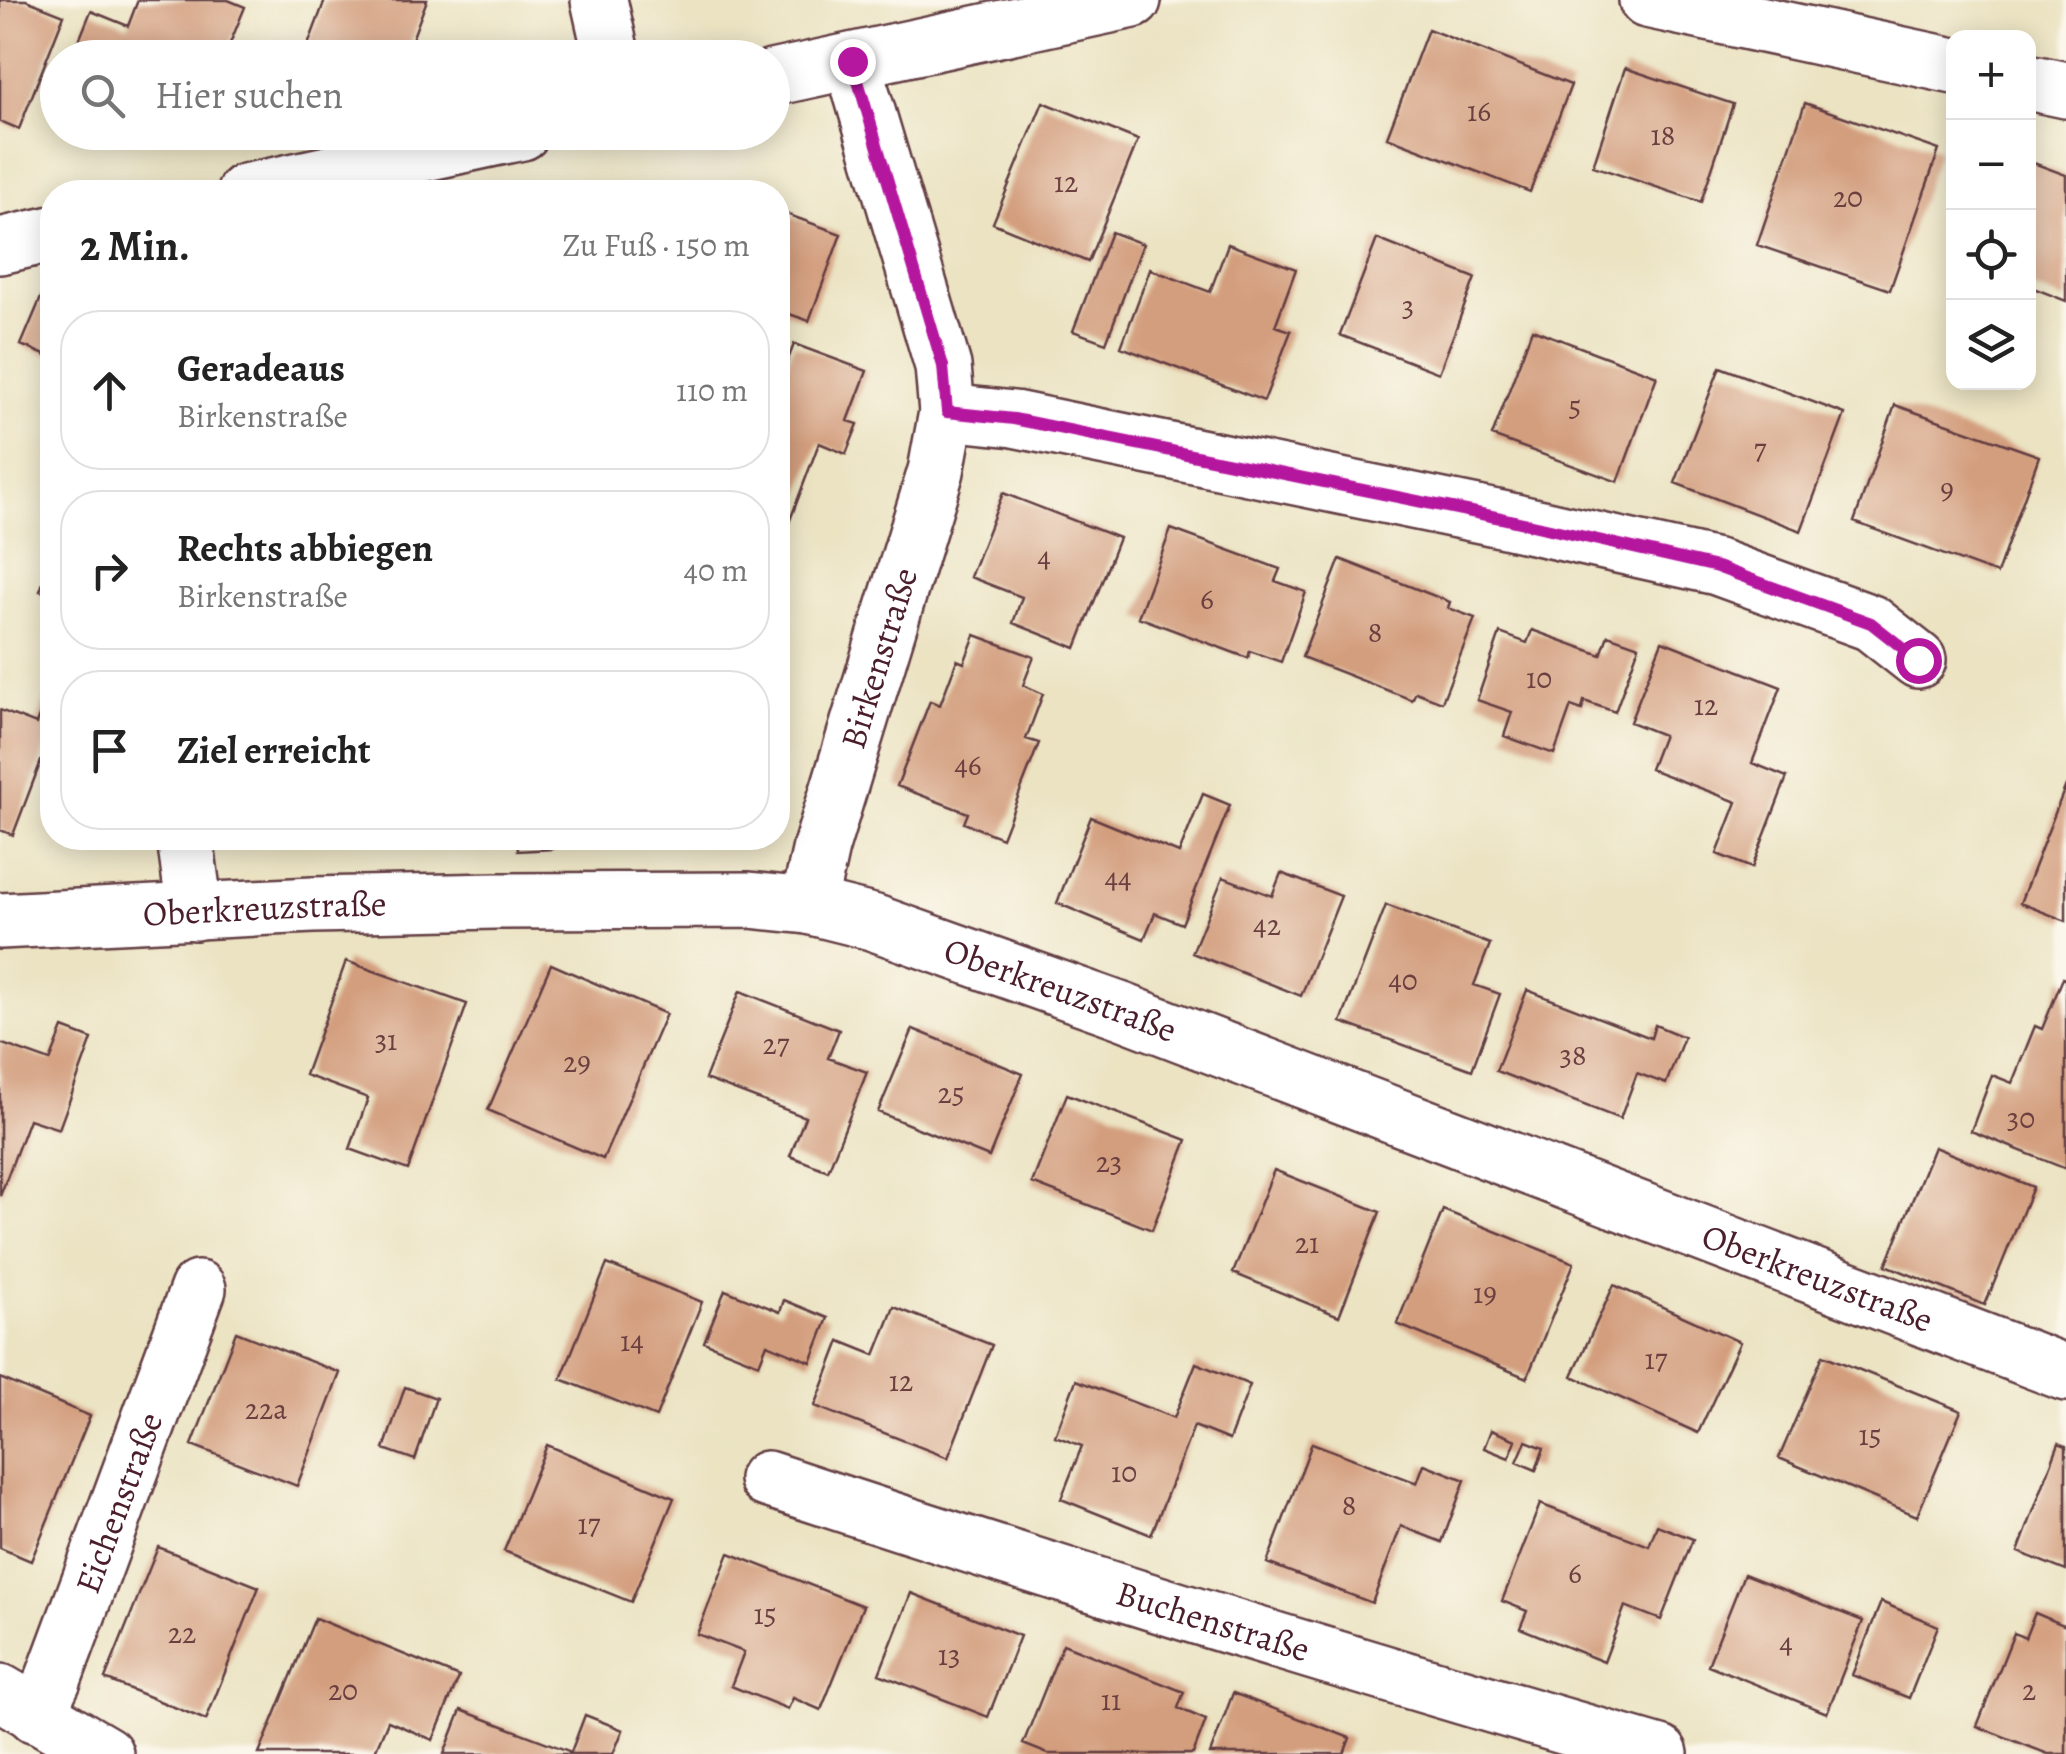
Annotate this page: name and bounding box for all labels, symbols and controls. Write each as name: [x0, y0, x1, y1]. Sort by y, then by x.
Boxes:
map controls: [1946, 30, 2036, 390]
button: +: [1946, 30, 2036, 120]
route end: [830, 39, 876, 85]
search box: [40, 40, 790, 150]
icon: search: [75, 68, 130, 123]
text: Hier suchen: [155, 69, 343, 121]
house number: 16: [1467, 91, 1491, 131]
house number: 18: [1651, 115, 1675, 155]
button: −: [1946, 120, 2036, 210]
house number: 12: [1054, 162, 1078, 202]
house number: 20: [1833, 177, 1863, 217]
button: locate: [1946, 210, 2036, 300]
text: 2 Min.: [80, 217, 190, 274]
text: Zu Fuß · 150 m: [562, 223, 750, 267]
house number: 3: [1402, 286, 1414, 326]
button: layers: [1946, 300, 2036, 390]
text: Geradeaus: [177, 342, 345, 394]
icon: ahead: [82, 363, 137, 418]
text: 110 m: [676, 368, 748, 412]
house number: 5: [1569, 386, 1581, 426]
text: Birkenstraße: [177, 394, 348, 438]
house number: 7: [1754, 429, 1767, 469]
house number: 9: [1940, 469, 1954, 509]
text: Rechts abbiegen: [177, 522, 433, 574]
house number: 4: [1037, 537, 1051, 577]
icon: right: [82, 543, 137, 598]
text: 40 m: [683, 548, 748, 592]
street label: Birkenstraße: [829, 562, 929, 754]
text: Birkenstraße: [177, 574, 348, 618]
house number: 6: [1200, 579, 1214, 619]
house number: 8: [1368, 612, 1382, 652]
route start: [1896, 638, 1942, 684]
house number: 10: [1526, 658, 1552, 698]
house number: 12: [1694, 685, 1718, 725]
icon: arrive: [82, 723, 137, 778]
text: Ziel erreicht: [177, 724, 371, 776]
house number: 46: [954, 745, 982, 785]
house number: 44: [1104, 858, 1132, 898]
street label: Oberkreuzstraße: [142, 879, 387, 938]
house number: 42: [1253, 905, 1281, 945]
street label: Oberkreuzstraße: [938, 926, 1184, 1054]
house number: 40: [1388, 960, 1418, 1000]
house number: 31: [375, 1020, 397, 1060]
house number: 27: [763, 1024, 790, 1064]
house number: 38: [1559, 1035, 1587, 1075]
house number: 29: [563, 1042, 591, 1082]
house number: 25: [937, 1073, 965, 1113]
house number: 30: [2007, 1098, 2035, 1138]
house number: 23: [1096, 1142, 1122, 1182]
street label: Oberkreuzstraße: [1695, 1212, 1940, 1344]
house number: 21: [1295, 1223, 1319, 1263]
house number: 19: [1473, 1273, 1497, 1313]
house number: 14: [620, 1321, 644, 1361]
house number: 17: [1645, 1339, 1668, 1379]
house number: 12: [889, 1361, 913, 1401]
house number: 22a: [245, 1389, 287, 1429]
street label: Eichenstraße: [63, 1406, 174, 1600]
house number: 15: [1858, 1415, 1882, 1455]
house number: 10: [1111, 1452, 1137, 1492]
house number: 8: [1342, 1485, 1356, 1525]
house number: 17: [578, 1504, 601, 1544]
house number: 6: [1568, 1553, 1582, 1593]
street label: Buchenstraße: [1110, 1569, 1315, 1673]
house number: 15: [753, 1594, 777, 1634]
house number: 22: [168, 1613, 196, 1653]
house number: 4: [1779, 1623, 1793, 1663]
house number: 13: [938, 1635, 960, 1675]
house number: 20: [328, 1670, 358, 1710]
house number: 2: [2022, 1670, 2036, 1710]
house number: 11: [1101, 1680, 1121, 1720]

